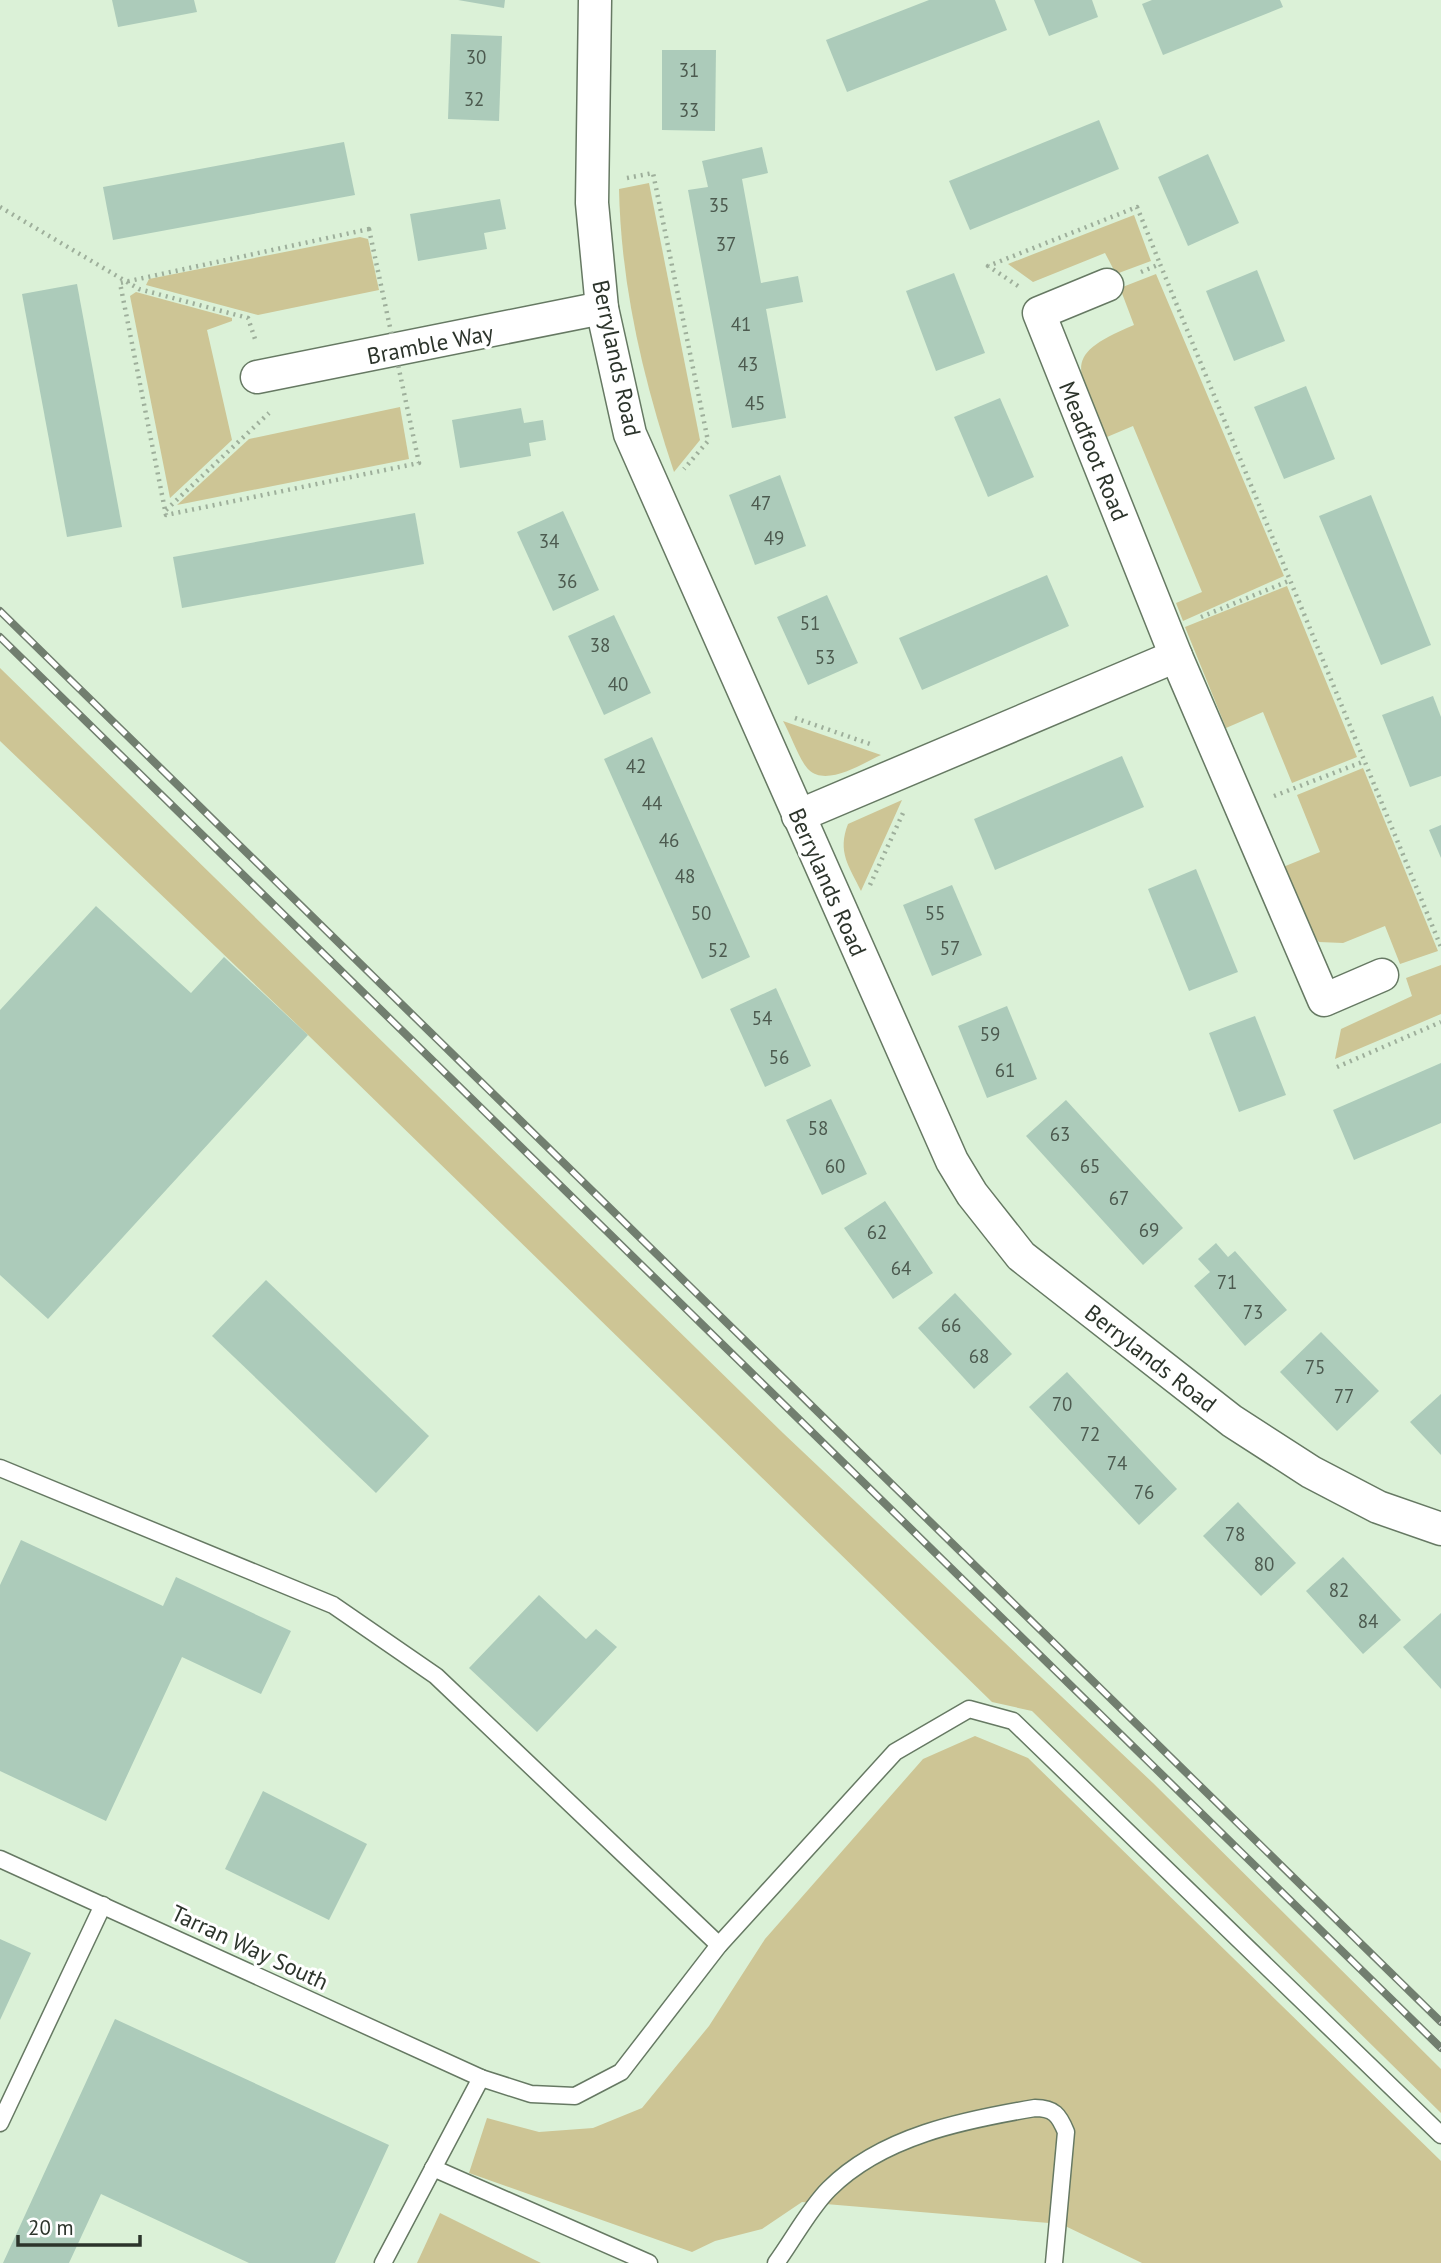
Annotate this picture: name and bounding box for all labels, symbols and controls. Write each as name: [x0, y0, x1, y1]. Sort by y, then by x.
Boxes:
house number: 30: [466, 45, 486, 69]
house number: 31: [679, 58, 699, 82]
house number: 32: [464, 87, 484, 111]
house number: 33: [679, 98, 699, 122]
house number: 35: [709, 193, 729, 217]
house number: 37: [716, 232, 736, 256]
street label: Berrylands Road: [586, 277, 648, 439]
house number: 41: [731, 312, 751, 336]
street label: Bramble Way: [364, 317, 496, 370]
house number: 43: [738, 352, 758, 376]
street label: Meadfoot Road: [1053, 377, 1135, 525]
house number: 45: [745, 391, 765, 415]
house number: 47: [751, 491, 771, 515]
house number: 49: [764, 526, 784, 550]
house number: 34: [539, 529, 559, 553]
house number: 36: [557, 569, 577, 593]
house number: 51: [800, 611, 820, 635]
house number: 38: [590, 633, 610, 657]
house number: 53: [815, 645, 835, 669]
house number: 40: [608, 672, 628, 696]
house number: 42: [626, 754, 646, 778]
house number: 44: [642, 791, 662, 815]
street label: Berrylands Road: [782, 803, 874, 961]
house number: 46: [659, 828, 679, 852]
house number: 48: [675, 864, 695, 888]
house number: 50: [691, 901, 711, 925]
house number: 55: [925, 901, 945, 925]
house number: 57: [940, 936, 960, 960]
house number: 52: [708, 938, 728, 962]
house number: 54: [752, 1006, 772, 1030]
house number: 59: [980, 1022, 1000, 1046]
house number: 56: [769, 1045, 789, 1069]
house number: 61: [995, 1058, 1015, 1082]
house number: 58: [808, 1116, 828, 1140]
house number: 63: [1050, 1122, 1070, 1146]
house number: 60: [825, 1154, 845, 1178]
house number: 65: [1080, 1154, 1100, 1178]
house number: 67: [1109, 1186, 1129, 1210]
house number: 69: [1139, 1218, 1159, 1242]
house number: 62: [867, 1220, 887, 1244]
house number: 64: [891, 1256, 911, 1280]
house number: 71: [1217, 1270, 1237, 1294]
street label: Berrylands Road: [1079, 1298, 1223, 1418]
house number: 73: [1243, 1300, 1263, 1324]
house number: 66: [941, 1313, 961, 1337]
house number: 68: [969, 1344, 989, 1368]
house number: 75: [1305, 1355, 1325, 1379]
house number: 77: [1334, 1384, 1354, 1408]
house number: 70: [1052, 1392, 1072, 1416]
house number: 72: [1080, 1422, 1100, 1446]
house number: 74: [1107, 1451, 1127, 1475]
house number: 76: [1134, 1480, 1154, 1504]
house number: 78: [1225, 1522, 1245, 1546]
house number: 80: [1254, 1552, 1274, 1576]
house number: 82: [1329, 1578, 1349, 1602]
house number: 84: [1358, 1609, 1378, 1633]
street label: Tarran Way South: [167, 1898, 333, 1996]
scale bar: [18, 2204, 140, 2248]
text: 20 m: [28, 2214, 74, 2241]

